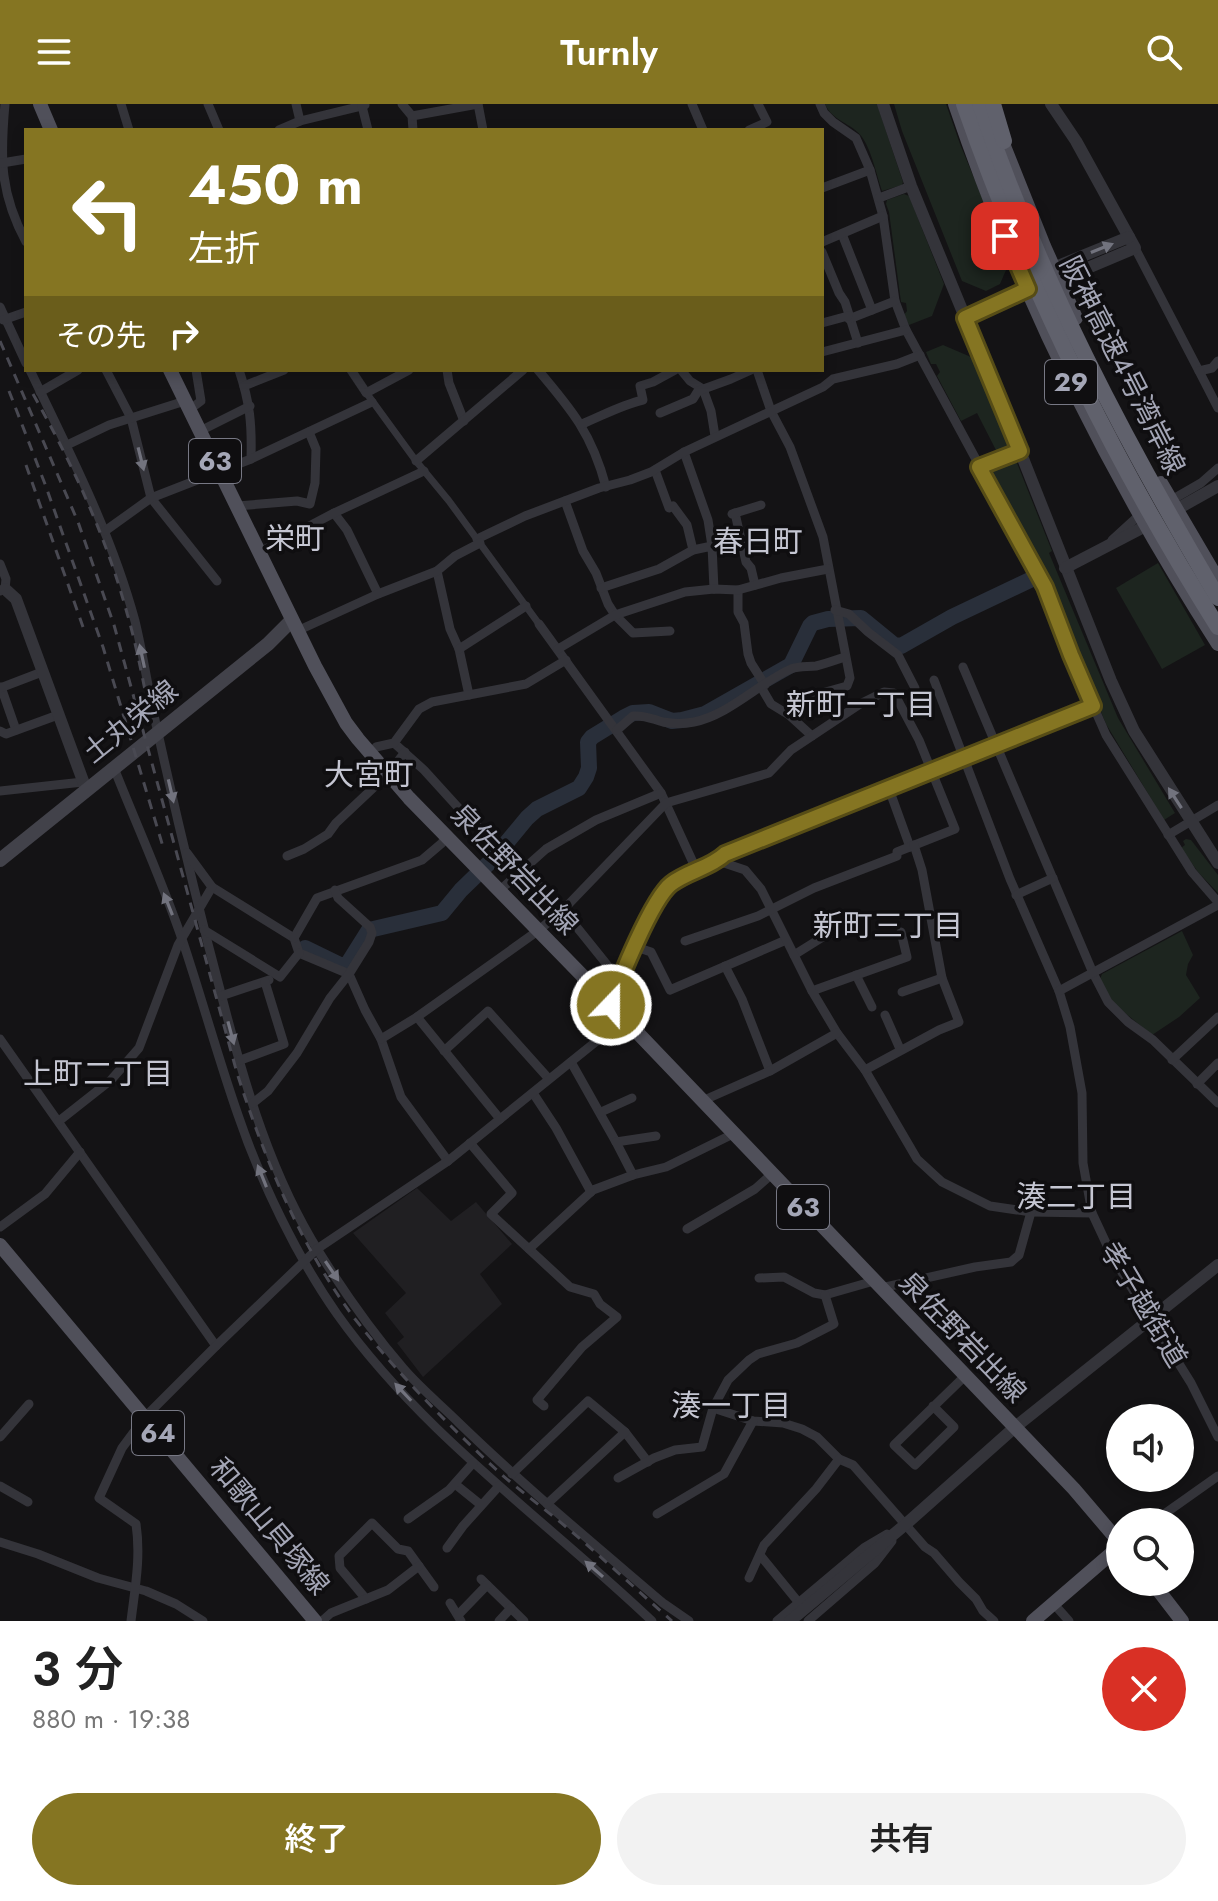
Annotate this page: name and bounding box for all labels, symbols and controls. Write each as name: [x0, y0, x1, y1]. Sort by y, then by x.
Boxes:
text: Turnly: [560, 26, 658, 78]
icon: menu: [32, 30, 76, 74]
icon: search: [1142, 30, 1186, 74]
text: 450 m: [188, 144, 363, 225]
icon: left: [56, 160, 160, 264]
pin: [971, 202, 1039, 270]
icon: arrive: [983, 214, 1027, 258]
text: 左折: [188, 222, 260, 274]
one-way arrow: [1090, 242, 1114, 255]
street label: 阪神高速4号湾岸線: [1050, 249, 1195, 482]
icon: right: [162, 312, 206, 356]
text: その先: [56, 314, 146, 357]
road number: 29: [1045, 360, 1097, 404]
road number: 63: [189, 439, 241, 483]
one-way arrow: [136, 446, 148, 471]
district label: 栄町: [265, 517, 325, 560]
district label: 春日町: [713, 520, 803, 563]
one-way arrow: [135, 644, 148, 669]
street label: 土丸栄線: [74, 670, 187, 773]
district label: 新町一丁目: [786, 683, 936, 726]
district label: 大宮町: [324, 753, 414, 796]
one-way arrow: [166, 778, 178, 803]
one-way arrow: [1168, 787, 1183, 808]
street label: 泉佐野岩出線: [442, 795, 588, 944]
one-way arrow: [161, 892, 174, 916]
district label: 新町三丁目: [813, 904, 963, 947]
position arrow: [569, 963, 653, 1047]
one-way arrow: [225, 1021, 238, 1045]
district label: 上町二丁目: [23, 1052, 173, 1095]
one-way arrow: [255, 1164, 268, 1188]
district label: 湊二丁目: [1016, 1175, 1136, 1218]
road number: 63: [777, 1185, 829, 1229]
street label: 孝子越街道: [1090, 1234, 1197, 1375]
one-way arrow: [324, 1261, 339, 1282]
street label: 泉佐野岩出線: [890, 1263, 1036, 1412]
one-way arrow: [395, 1383, 413, 1402]
district label: 湊一丁目: [671, 1384, 791, 1427]
map controls: [1106, 1404, 1194, 1596]
button: sound: [1106, 1404, 1194, 1492]
road number: 64: [132, 1411, 184, 1455]
street label: 和歌山貝塚線: [200, 1449, 339, 1604]
button: search: [1106, 1508, 1194, 1596]
one-way arrow: [584, 1561, 604, 1578]
text: 3 分: [32, 1635, 123, 1704]
button: close: [1102, 1647, 1186, 1731]
text: 880 m · 19:38: [32, 1700, 190, 1738]
button: 終了: [32, 1793, 601, 1885]
button: 共有: [617, 1793, 1186, 1885]

